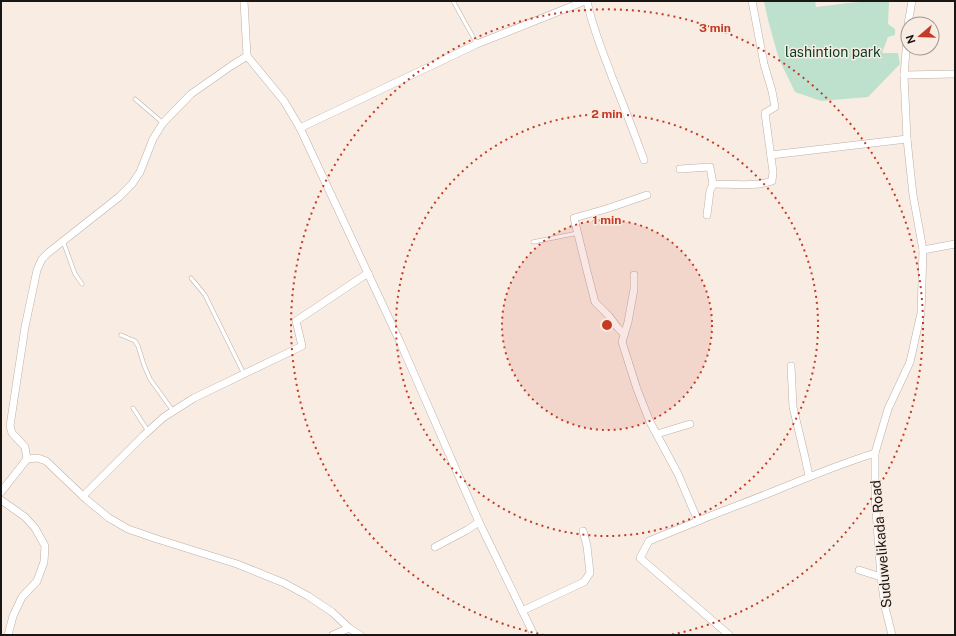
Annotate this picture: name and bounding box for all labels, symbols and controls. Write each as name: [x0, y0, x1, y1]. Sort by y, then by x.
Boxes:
north arrow: [900, 16, 940, 56]
text: 3 min: [699, 21, 731, 35]
text: N: [903, 33, 918, 45]
park label: lashintion park: [785, 44, 881, 60]
text: 2 min: [591, 107, 623, 121]
text: 1 min: [593, 213, 621, 227]
centre of rings: [600, 318, 614, 332]
street label: Suduwelikada Road: [867, 479, 895, 609]

